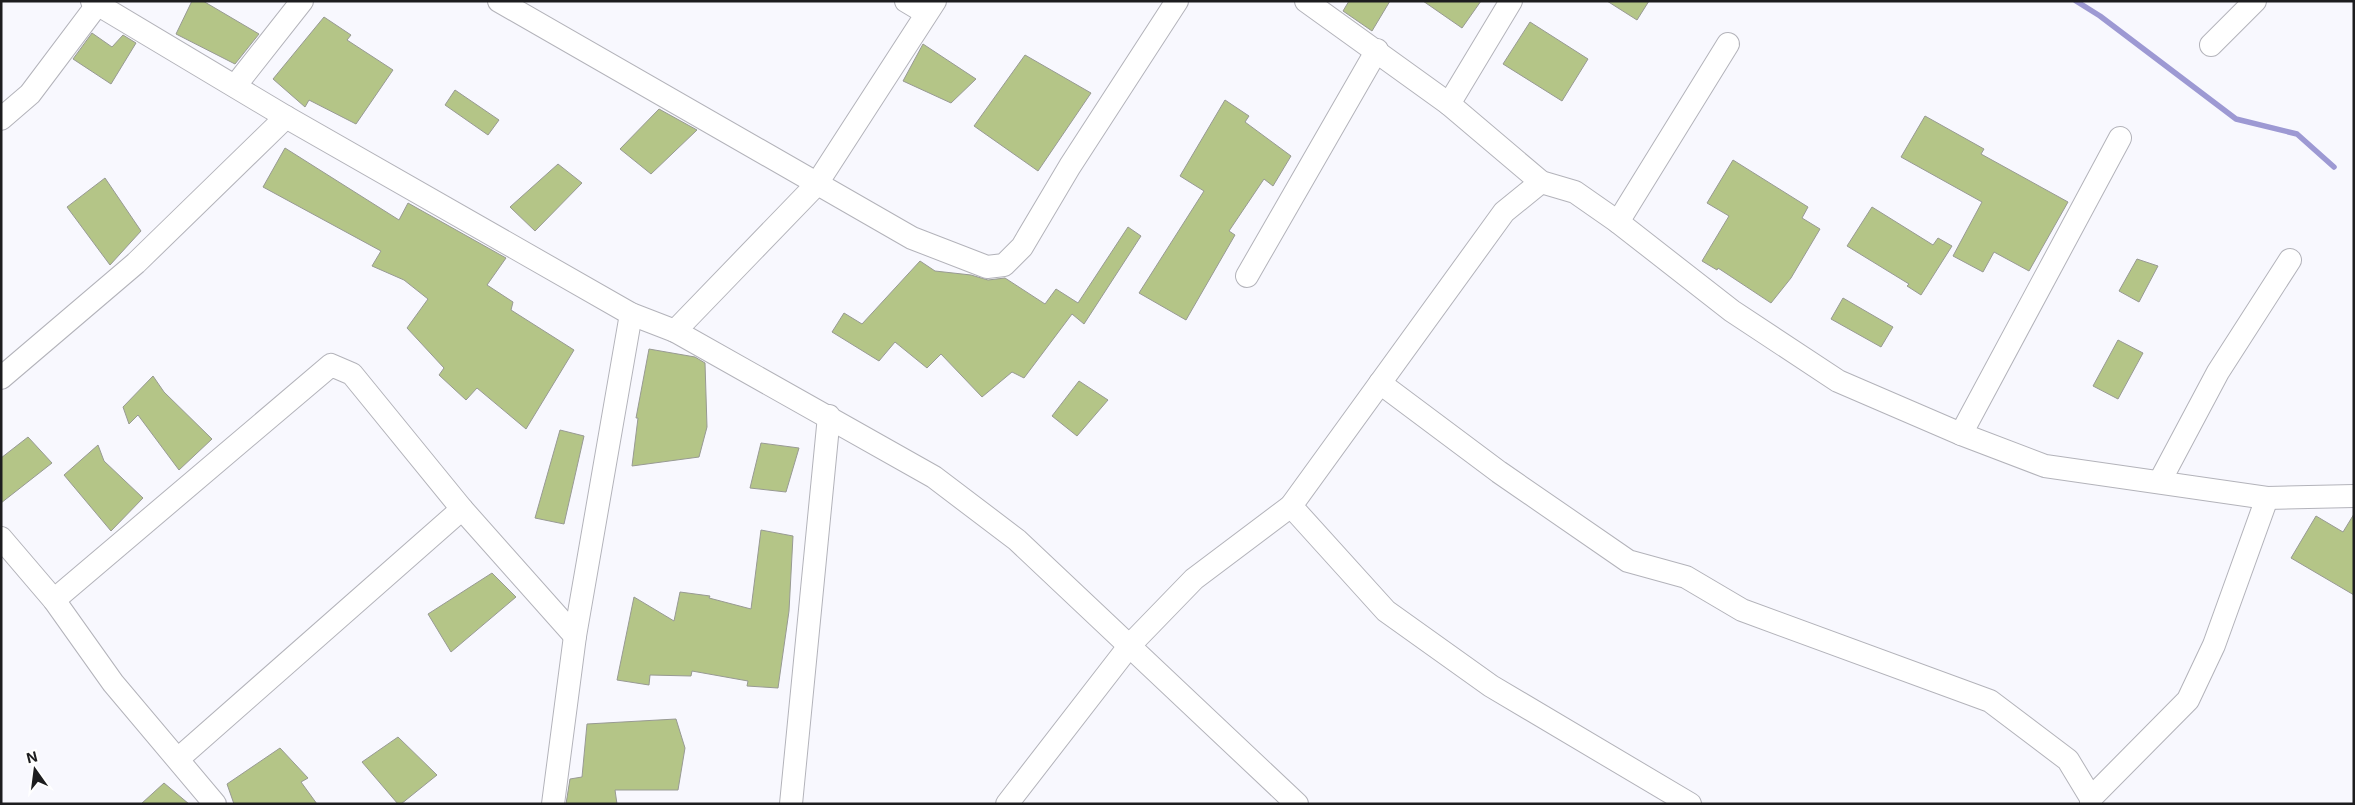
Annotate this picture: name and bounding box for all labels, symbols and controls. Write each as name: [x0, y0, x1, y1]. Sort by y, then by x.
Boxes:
north arrow: [10, 745, 60, 795]
text: N: [25, 747, 39, 766]

